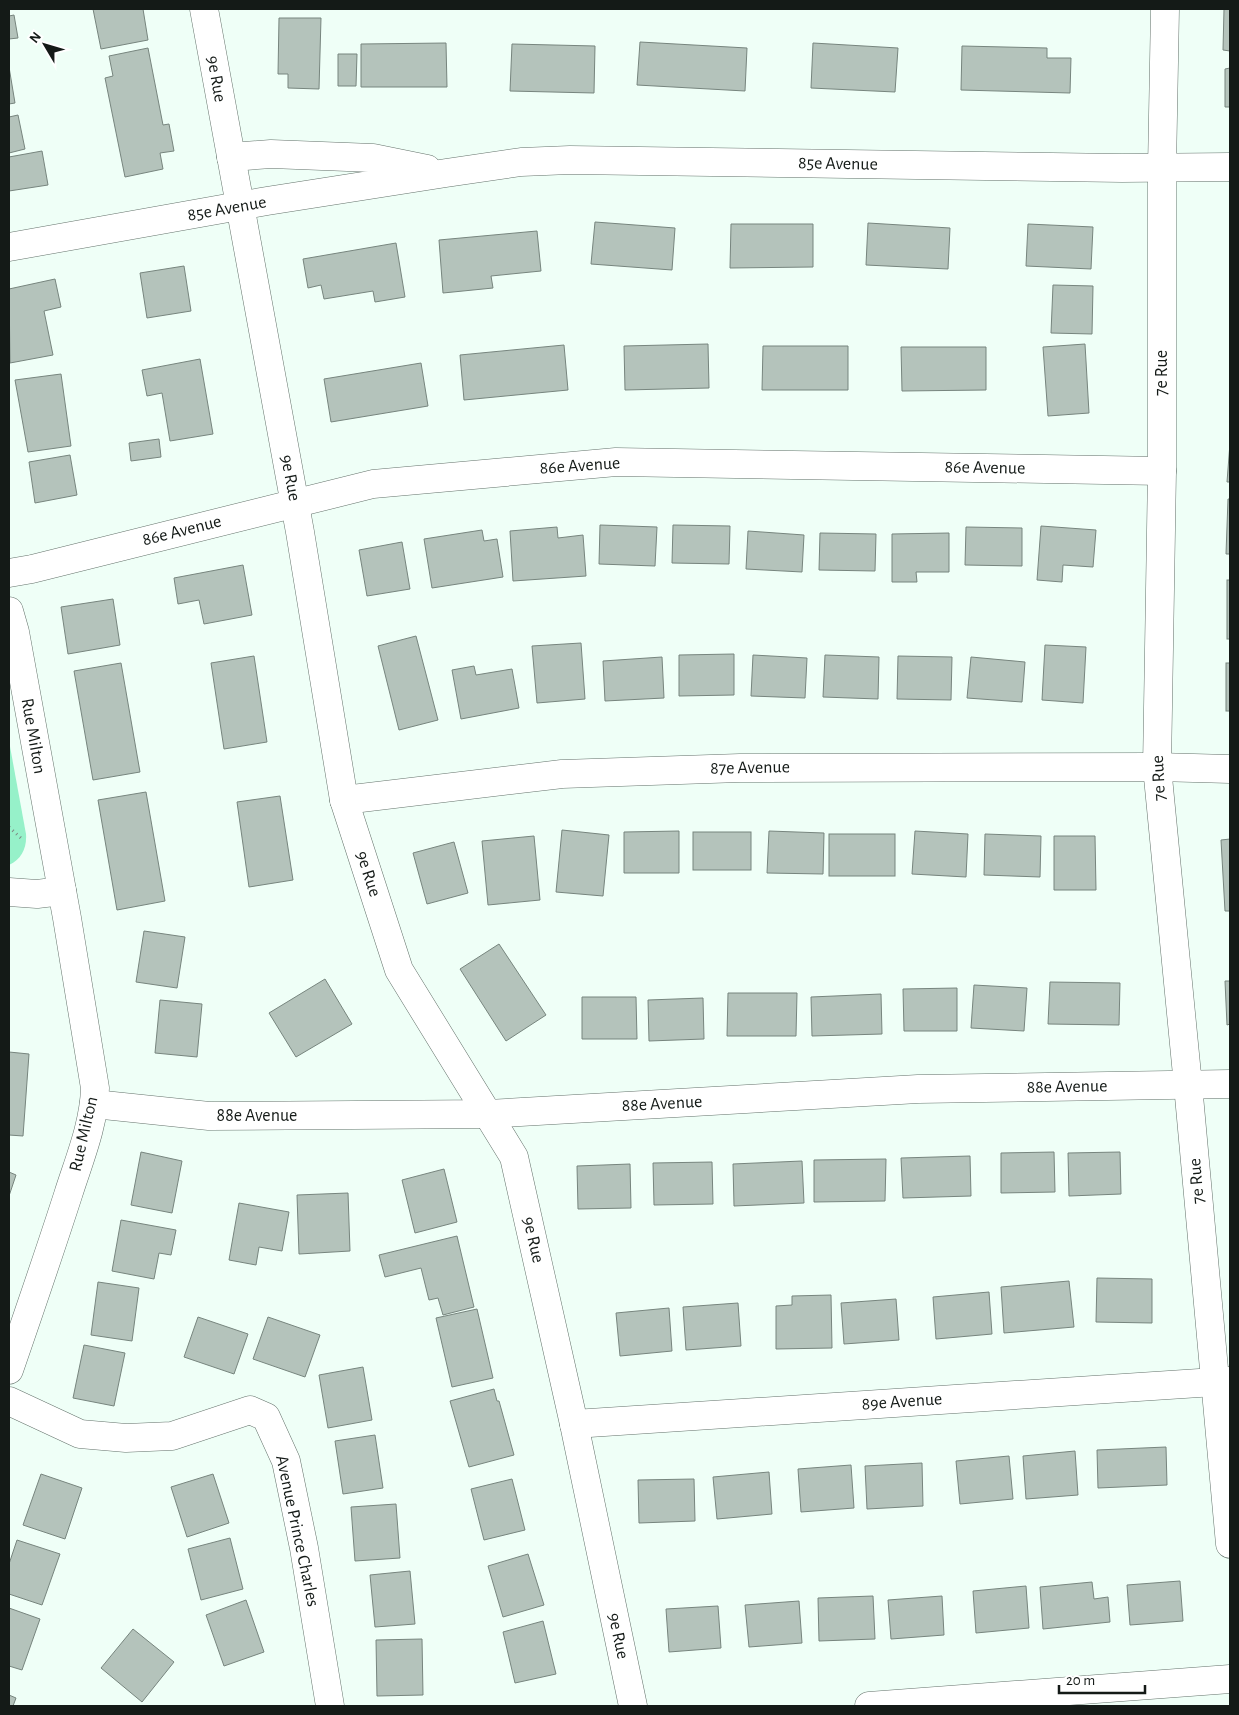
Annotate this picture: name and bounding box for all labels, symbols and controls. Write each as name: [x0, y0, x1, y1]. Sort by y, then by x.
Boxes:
north arrow: [20, 20, 70, 70]
text: N: [27, 29, 44, 46]
street label: 9e Rue: [203, 54, 229, 104]
street label: 85e Avenue: [798, 154, 878, 174]
street label: 85e Avenue: [186, 193, 268, 225]
street label: 7e Rue: [1153, 350, 1171, 396]
street label: 9e Rue: [277, 453, 303, 503]
street label: 86e Avenue: [539, 454, 621, 478]
street label: 86e Avenue: [944, 458, 1026, 478]
street label: 86e Avenue: [141, 513, 223, 549]
street label: Rue Milton: [17, 697, 49, 775]
street label: 7e Rue: [1149, 755, 1169, 801]
street label: 87e Avenue: [710, 758, 790, 778]
street label: 9e Rue: [352, 849, 384, 899]
street label: 88e Avenue: [1026, 1077, 1108, 1097]
street label: 88e Avenue: [621, 1093, 703, 1115]
street label: Rue Milton: [67, 1095, 101, 1173]
street label: 88e Avenue: [217, 1107, 297, 1125]
street label: 7e Rue: [1186, 1157, 1208, 1205]
street label: 9e Rue: [519, 1215, 547, 1265]
street label: 89e Avenue: [861, 1390, 943, 1414]
street label: Avenue Prince Charles: [272, 1454, 322, 1608]
street label: 9e Rue: [604, 1611, 632, 1661]
scale bar: [1059, 1662, 1145, 1694]
text: 20 m: [1066, 1673, 1095, 1688]

